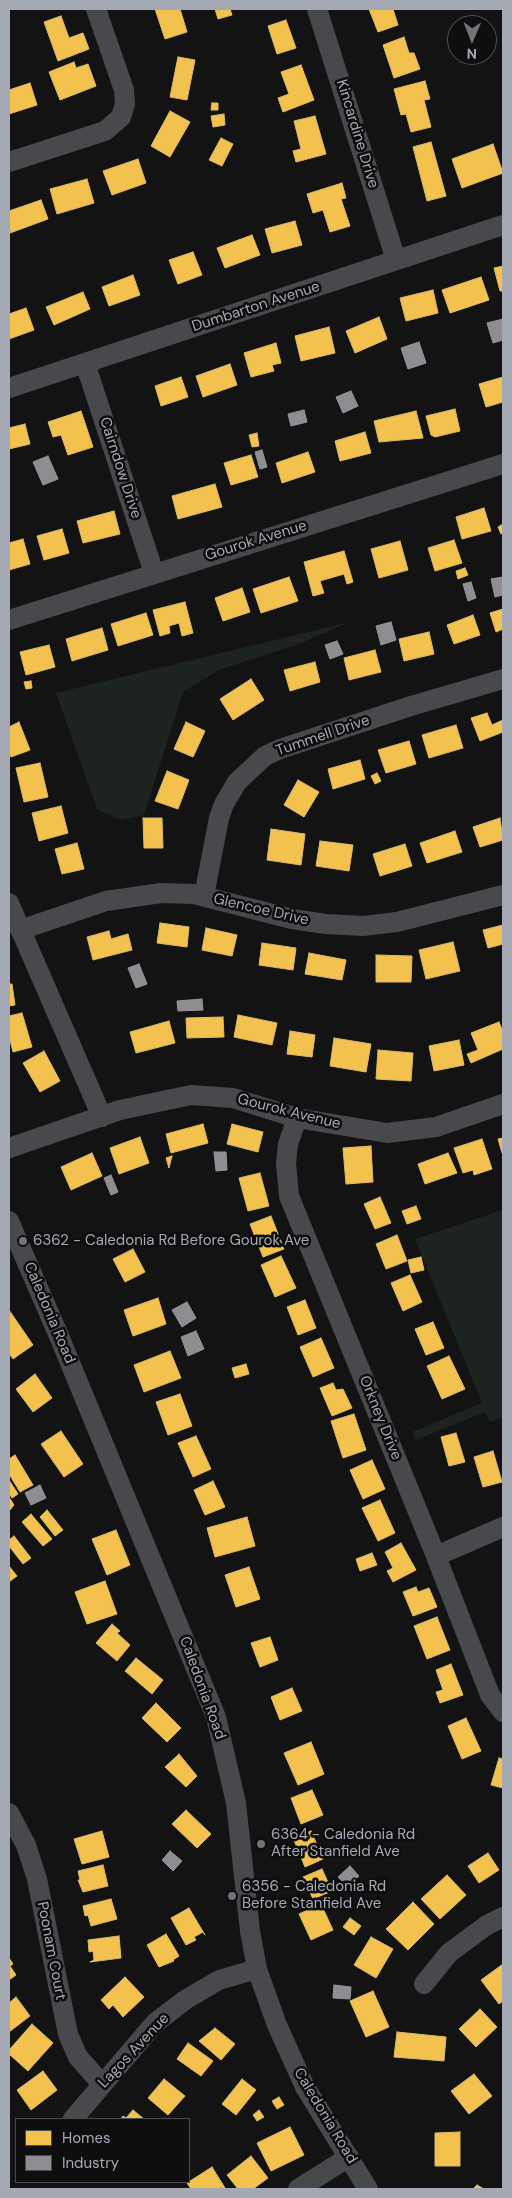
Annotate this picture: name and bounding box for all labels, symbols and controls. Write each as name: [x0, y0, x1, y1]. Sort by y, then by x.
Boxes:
north arrow: [447, 15, 497, 65]
text: N: [466, 45, 477, 63]
street label: Kincardine Drive: [332, 78, 382, 190]
street label: Dumbarton Avenue: [190, 278, 322, 336]
street label: Cairndow Drive: [95, 415, 145, 521]
street label: Gourok Avenue: [203, 517, 309, 565]
street label: Tummell Drive: [274, 712, 372, 760]
street label: Glencoe Drive: [212, 890, 310, 930]
street label: Gourok Avenue: [236, 1091, 342, 1133]
place label: 6362 - Caledonia Rd Before Gourok Ave: [33, 1232, 309, 1250]
marker: 6362 - Caledonia Rd Before Gourok Ave: [17, 1235, 29, 1247]
street label: Caledonia Road: [20, 1260, 78, 1366]
street label: Orkney Drive: [355, 1373, 405, 1463]
street label: Caledonia Road: [175, 1634, 229, 1742]
place label: 6364 - Caledonia Rd After Stanfield Ave: [271, 1826, 415, 1861]
marker: 6364 - Caledonia Rd After Stanfield Ave: [255, 1838, 267, 1850]
place label: 6356 - Caledonia Rd Before Stanfield Ave: [242, 1878, 386, 1913]
marker: 6356 - Caledonia Rd Before Stanfield Ave: [226, 1890, 238, 1902]
street label: Poonam Court: [33, 1900, 69, 2002]
street label: Lagos Avenue: [95, 2010, 173, 2092]
street label: Caledonia Road: [289, 2065, 361, 2167]
legend: [15, 2118, 190, 2183]
text: Homes: [62, 2128, 111, 2148]
text: Industry: [62, 2153, 119, 2173]

